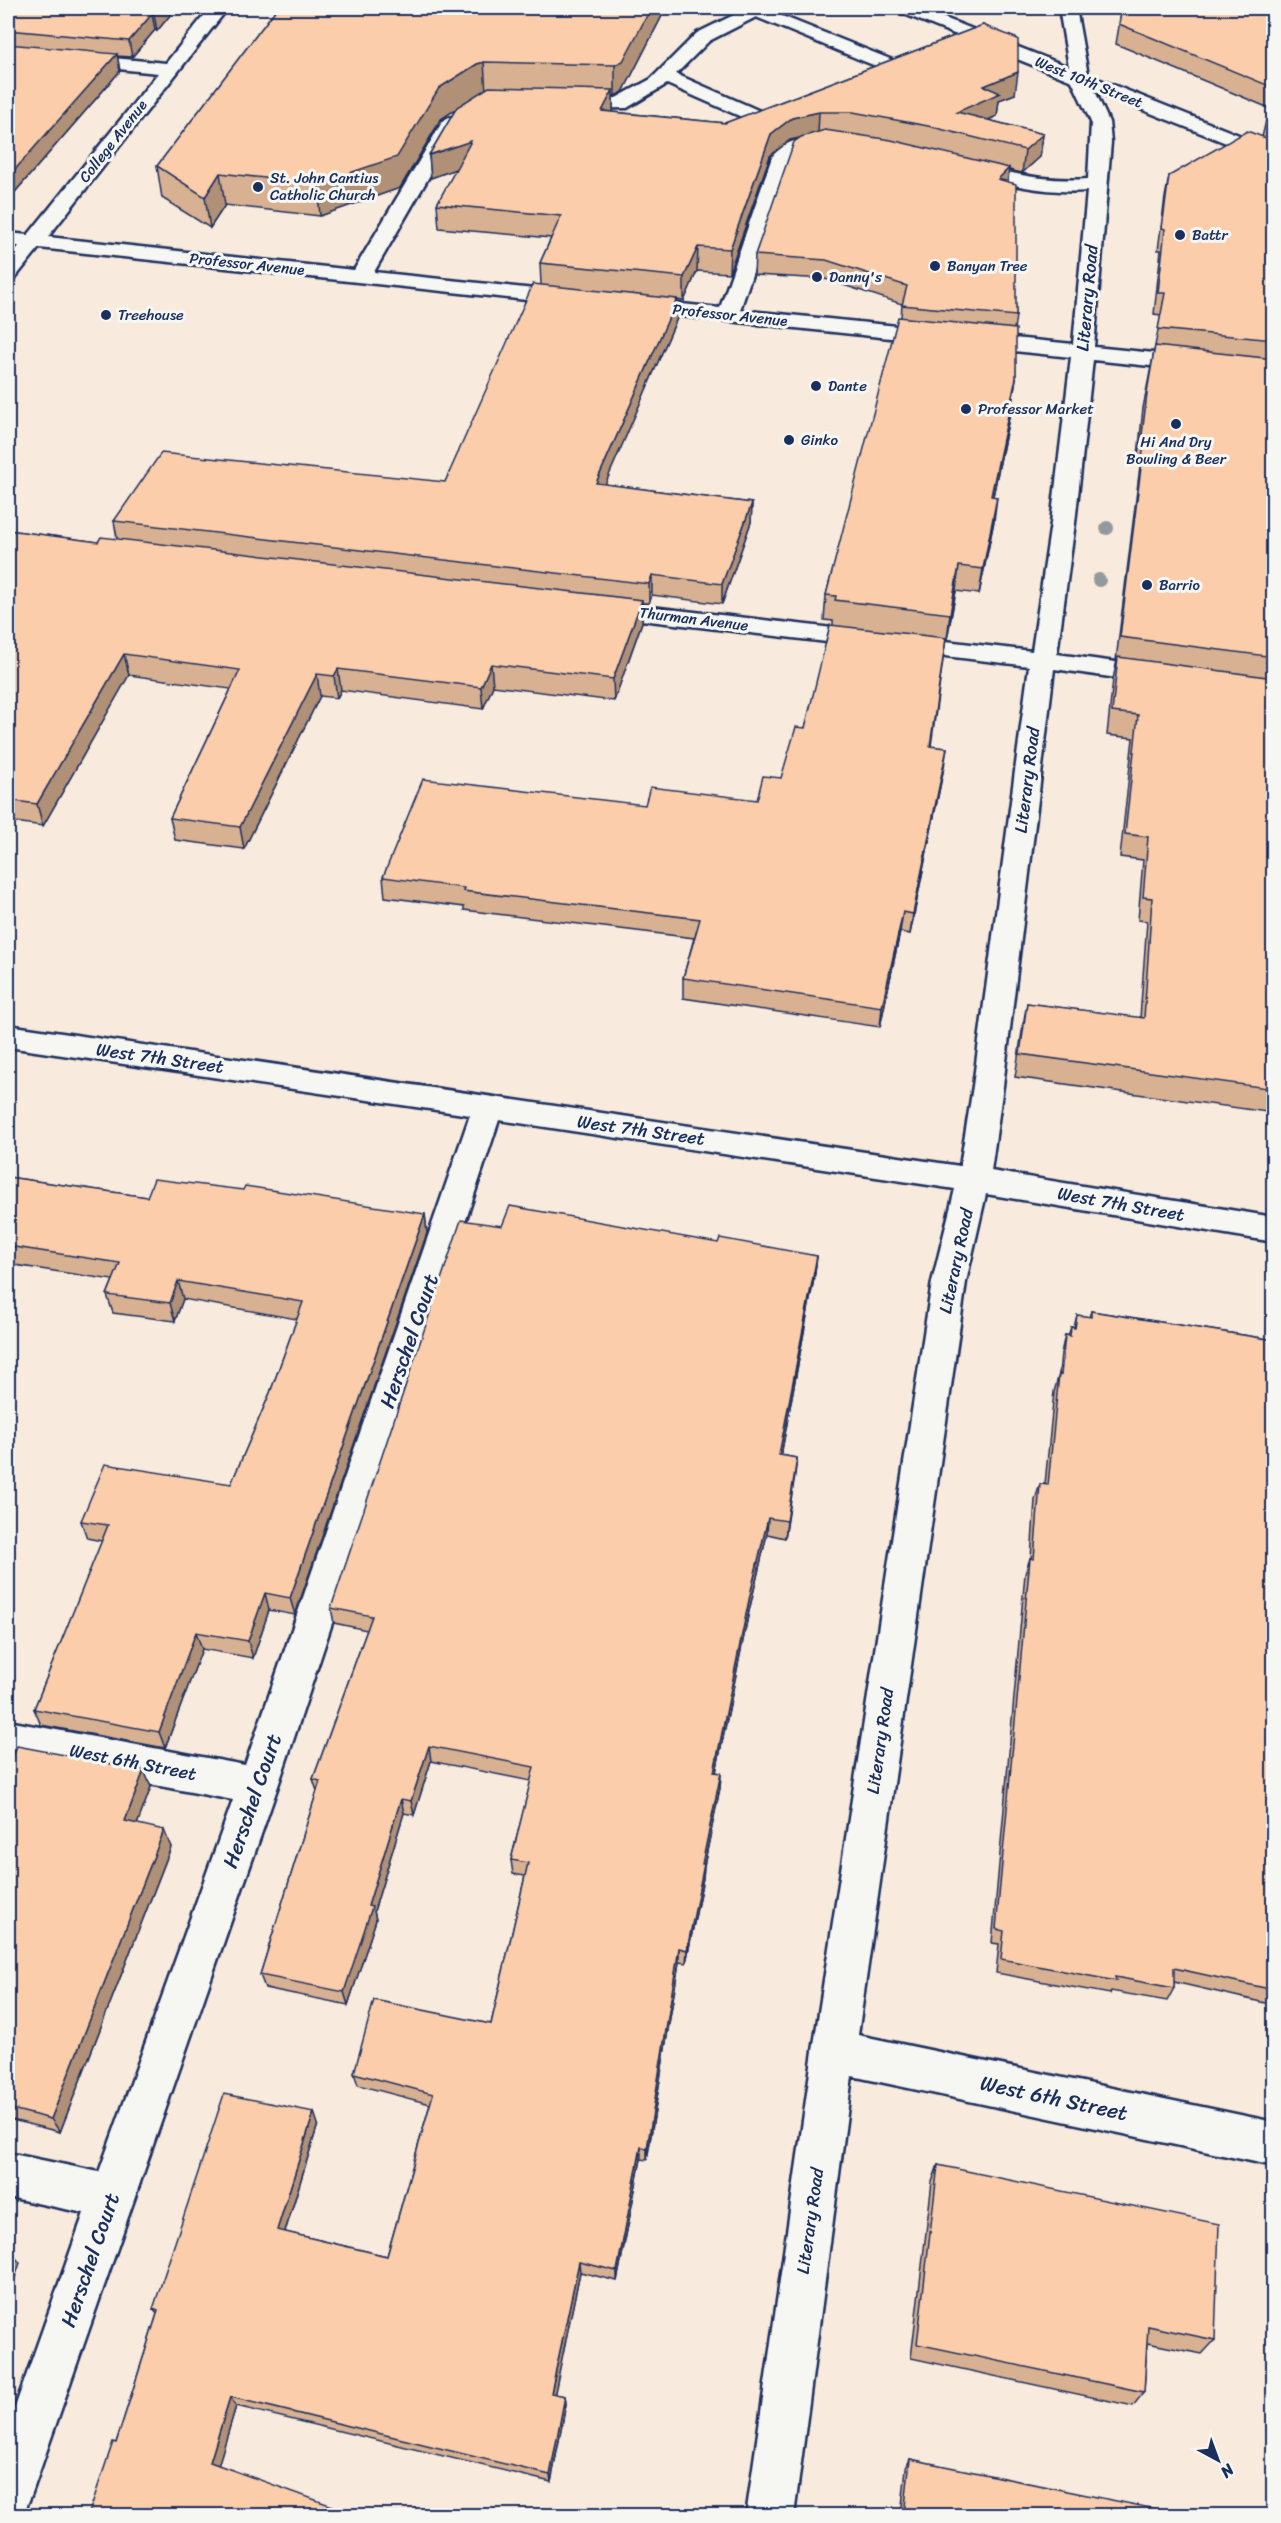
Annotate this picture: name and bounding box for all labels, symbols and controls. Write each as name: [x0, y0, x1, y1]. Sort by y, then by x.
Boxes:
street label: West 10th Street: [1031, 49, 1147, 116]
street label: College Avenue: [72, 94, 154, 188]
place label: St. John Cantius Catholic Church: [270, 165, 379, 208]
marker: St. John Cantius Catholic Church: [251, 180, 265, 194]
place label: Battr: [1192, 222, 1228, 248]
marker: Battr: [1173, 228, 1187, 242]
street label: Literary Road: [1066, 242, 1108, 353]
street label: Professor Avenue: [188, 245, 306, 283]
place label: Banyan Tree: [947, 253, 1028, 279]
marker: Banyan Tree: [928, 259, 942, 273]
place label: Danny's: [829, 264, 882, 290]
marker: Danny's: [810, 270, 824, 284]
street label: Professor Avenue: [671, 296, 789, 334]
place label: Treehouse: [118, 302, 184, 328]
marker: Treehouse: [99, 308, 113, 322]
place label: Dante: [828, 373, 867, 399]
marker: Dante: [809, 379, 823, 393]
place label: Professor Market: [978, 396, 1094, 422]
marker: Professor Market: [959, 402, 973, 416]
marker: Hi And Dry Bowling & Beer: [1169, 417, 1183, 431]
place label: Ginko: [801, 427, 839, 453]
place label: Hi And Dry Bowling & Beer: [1126, 429, 1227, 472]
marker: Ginko: [782, 433, 796, 447]
place label: Barrio: [1159, 572, 1200, 598]
marker: Barrio: [1140, 578, 1154, 592]
street label: Thurman Avenue: [638, 599, 750, 639]
street label: Literary Road: [1005, 724, 1050, 835]
street label: West 7th Street: [94, 1033, 226, 1083]
street label: West 7th Street: [575, 1105, 707, 1155]
street label: West 7th Street: [1055, 1177, 1187, 1231]
street label: Literary Road: [929, 1204, 983, 1317]
street label: Herschel Court: [368, 1269, 450, 1413]
street label: Literary Road: [857, 1684, 903, 1796]
street label: Herschel Court: [211, 1729, 293, 1873]
street label: West 6th Street: [67, 1734, 199, 1790]
street label: West 6th Street: [977, 2064, 1131, 2132]
street label: Literary Road: [787, 2164, 833, 2276]
street label: Herschel Court: [49, 2188, 131, 2332]
north arrow: [1188, 2430, 1248, 2490]
text: N: [1213, 2456, 1242, 2486]

